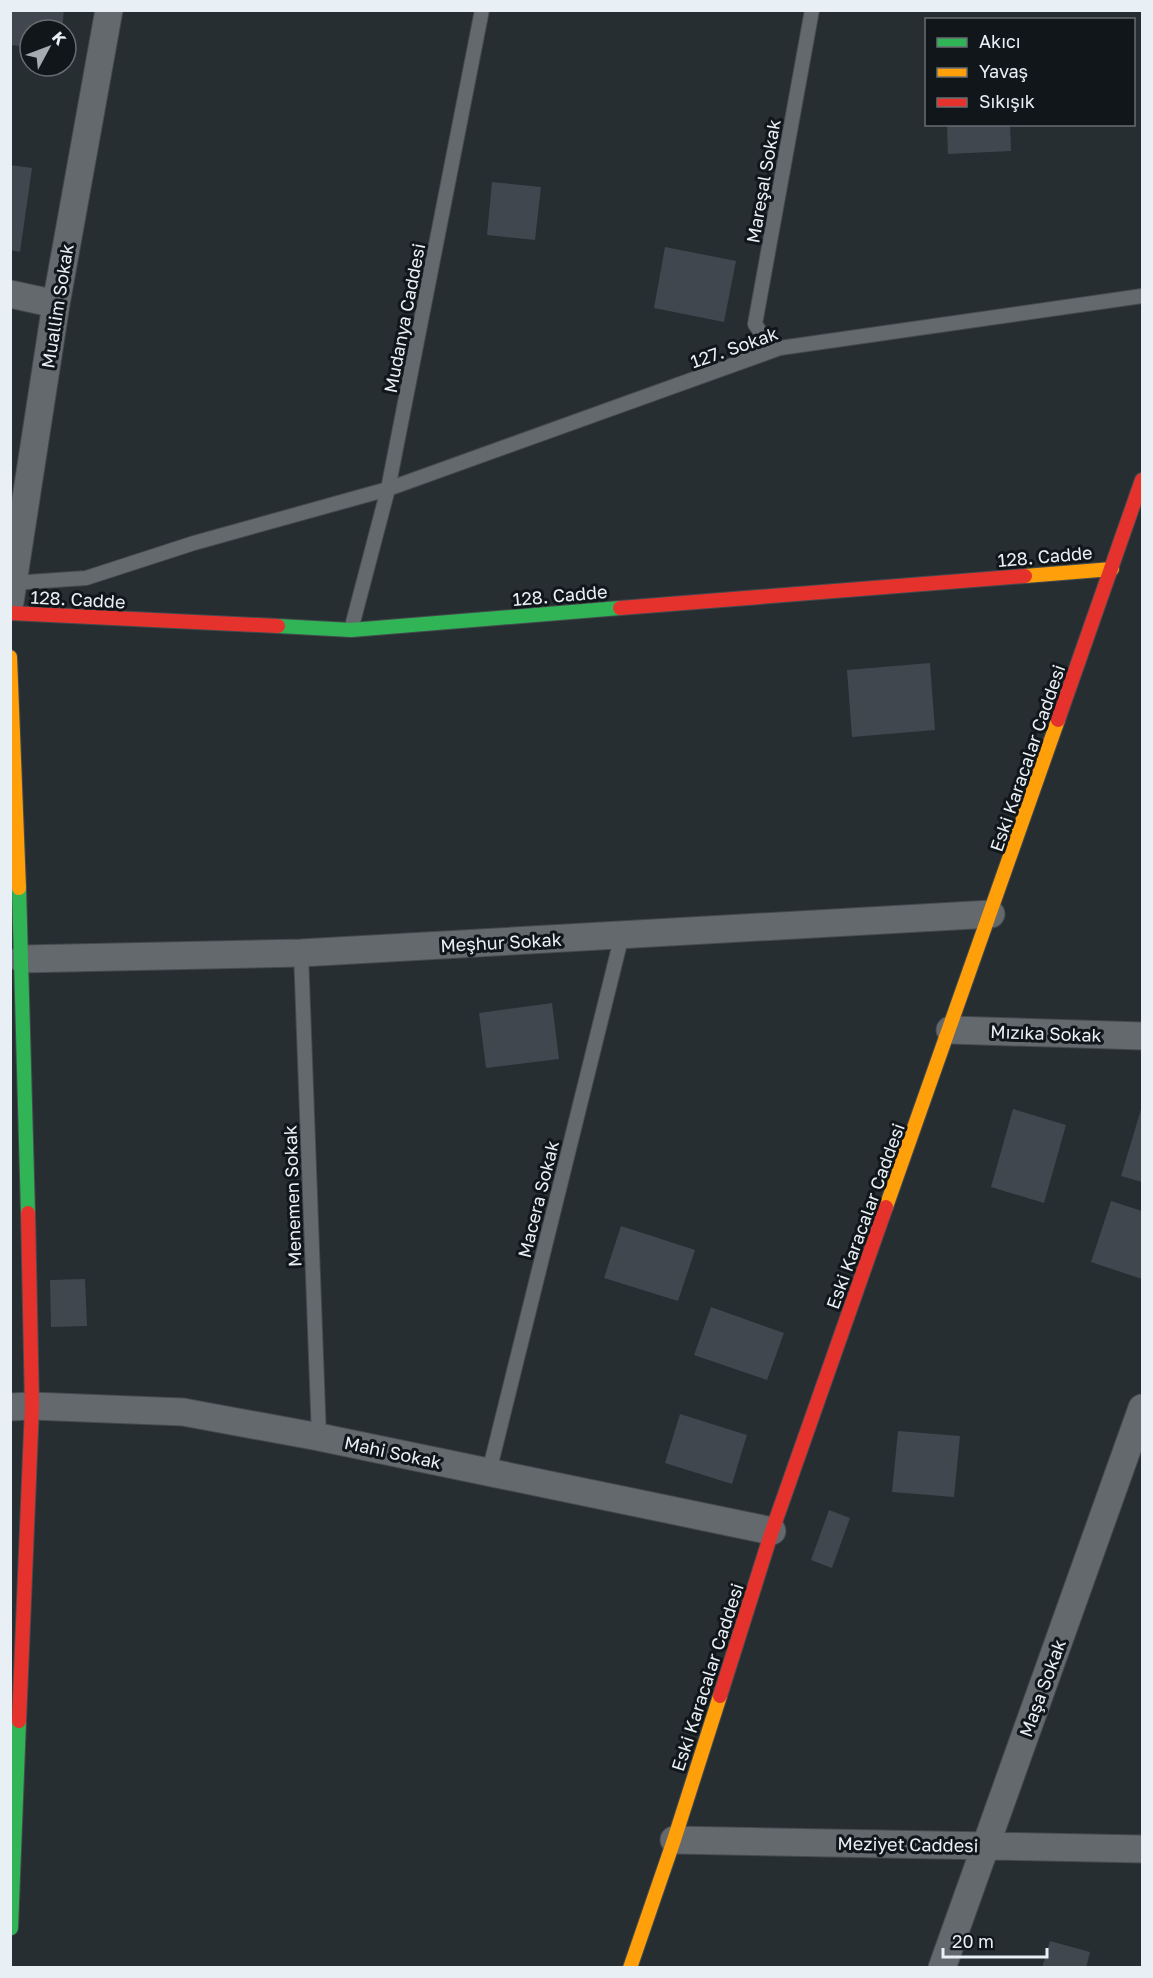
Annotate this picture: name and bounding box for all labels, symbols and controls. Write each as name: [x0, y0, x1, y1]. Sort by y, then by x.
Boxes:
north arrow: [18, 18, 78, 78]
legend: [925, 18, 1135, 126]
text: K: [48, 27, 71, 49]
text: Akıcı: [979, 30, 1021, 52]
text: Yavaş: [979, 60, 1028, 82]
text: Sıkışık: [979, 90, 1035, 112]
street label: Mareşal Sokak: [741, 117, 785, 245]
street label: Mudanya Caddesi: [379, 241, 429, 395]
street label: Muallim Sokak: [36, 242, 78, 370]
street label: 127. Sokak: [687, 322, 781, 372]
street label: 128. Cadde: [997, 541, 1093, 571]
street label: 128. Cadde: [512, 580, 608, 610]
street label: 128. Cadde: [30, 586, 126, 612]
street label: Eski Karacalar Caddesi: [985, 662, 1069, 854]
street label: Meşhur Sokak: [440, 928, 562, 956]
street label: Mızıka Sokak: [990, 1020, 1102, 1046]
street label: Eski Karacalar Caddesi: [821, 1120, 909, 1312]
street label: Menemen Sokak: [279, 1125, 305, 1267]
street label: Macera Sokak: [513, 1138, 563, 1260]
street label: Mahi Sokak: [342, 1431, 444, 1473]
street label: Eski Karacalar Caddesi: [666, 1580, 748, 1774]
street label: Maşa Sokak: [1014, 1636, 1070, 1740]
street label: Meziyet Caddesi: [837, 1832, 979, 1856]
scale bar: [943, 1921, 1046, 1959]
text: 20 m: [952, 1930, 994, 1952]

